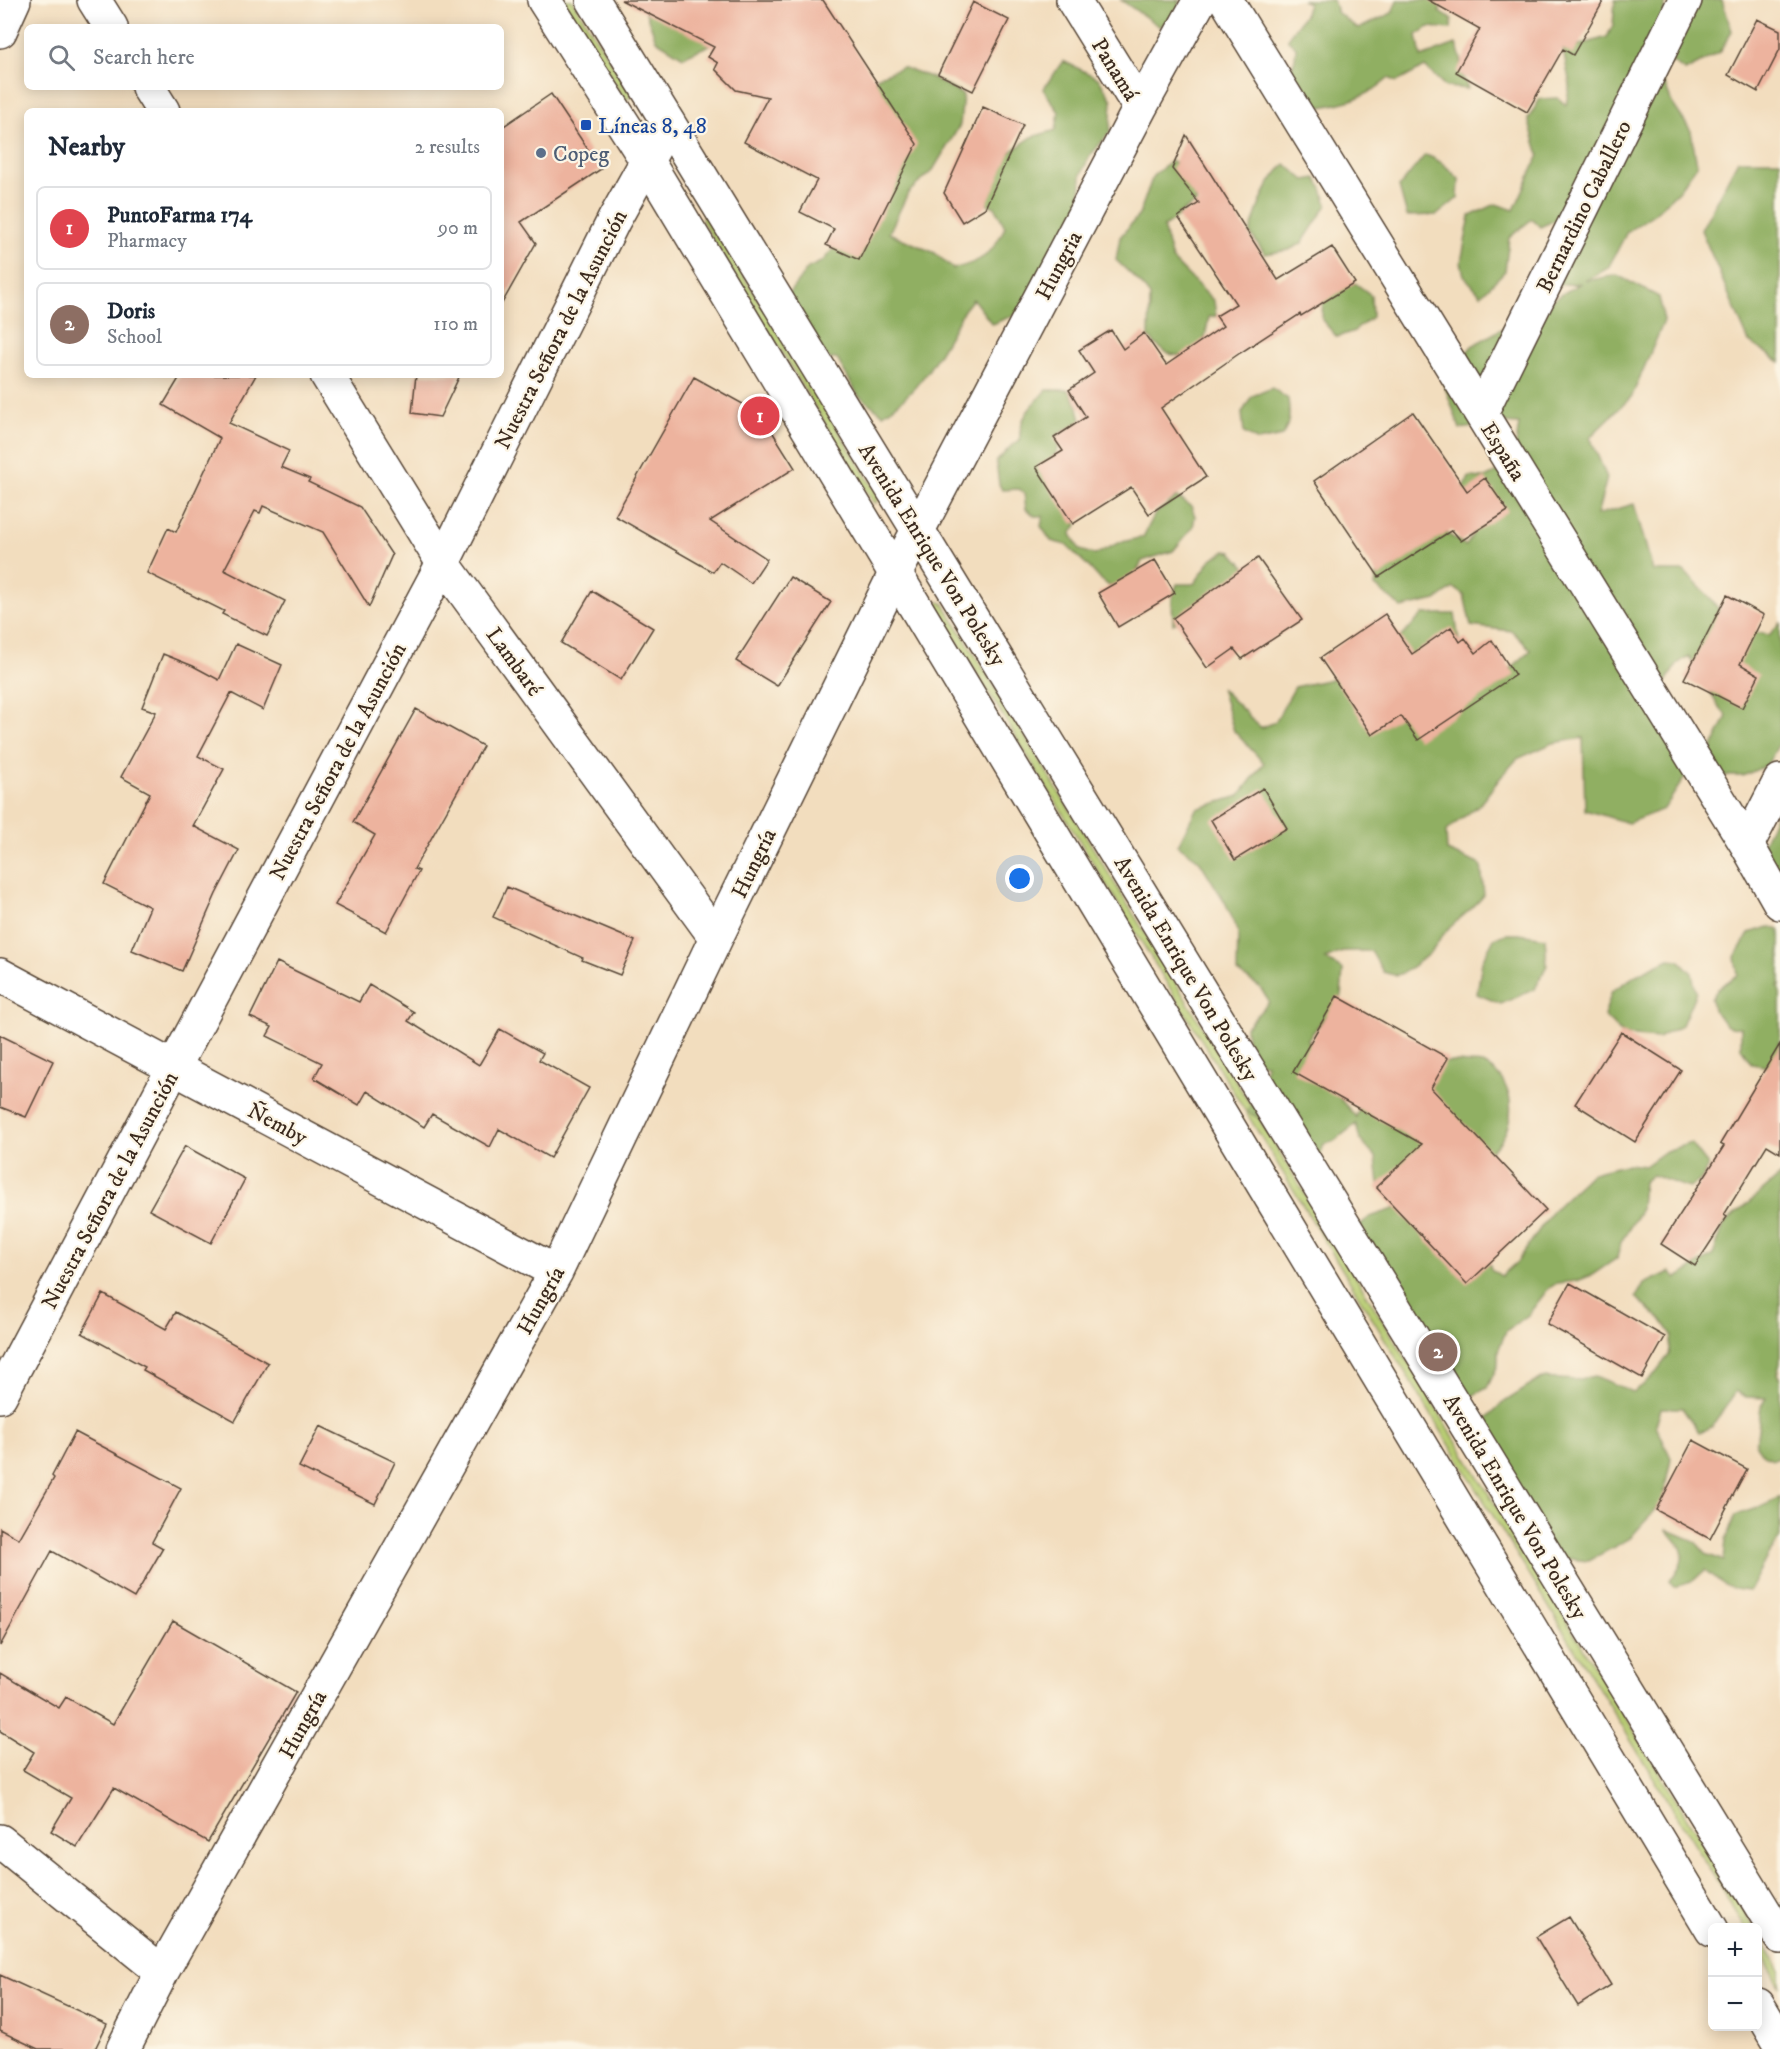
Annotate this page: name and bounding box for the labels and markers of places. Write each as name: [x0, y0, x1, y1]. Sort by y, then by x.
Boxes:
place label: Líneas 8, 48: [598, 113, 707, 140]
marker: Líneas 8, 48: [579, 118, 593, 132]
place label: Copeg: [553, 141, 609, 168]
marker: Copeg: [534, 146, 548, 160]
pin: 1: [740, 394, 780, 438]
pin: 2: [1418, 1330, 1458, 1374]

